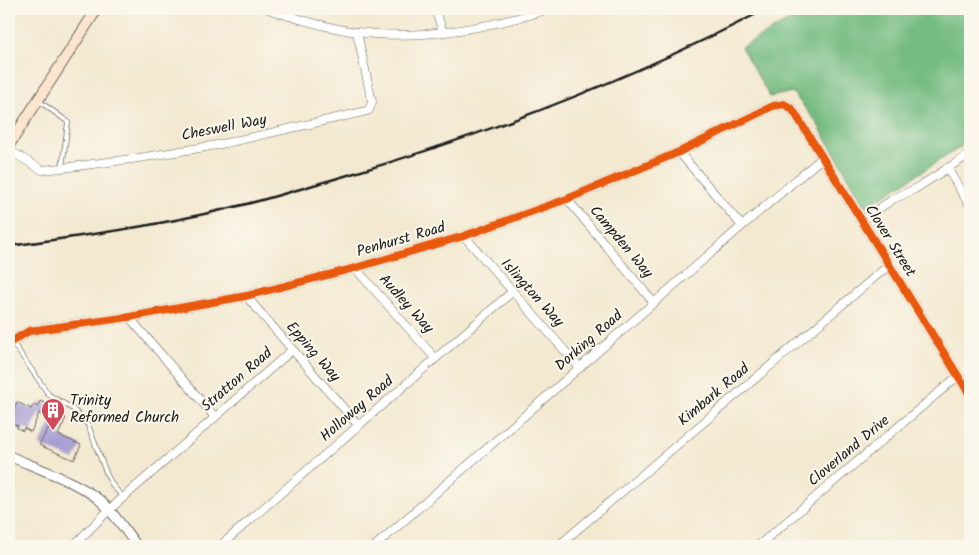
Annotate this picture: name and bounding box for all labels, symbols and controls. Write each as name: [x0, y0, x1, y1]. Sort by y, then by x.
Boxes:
street label: Cheswell Way: [179, 108, 270, 148]
street label: Campden Way: [583, 200, 659, 285]
street label: Clover Street: [858, 200, 922, 282]
street label: Penhurst Road: [354, 216, 449, 264]
street label: Islington Way: [494, 253, 570, 334]
street label: Audley Way: [373, 269, 440, 340]
street label: Dorking Road: [550, 304, 629, 377]
street label: Epping Way: [280, 316, 347, 388]
street label: Stratton Road: [196, 342, 279, 418]
street label: Kimbark Road: [673, 357, 756, 432]
street label: Holloway Road: [315, 370, 400, 448]
place label: Trinity Reformed Church: [70, 389, 179, 430]
building icon: Trinity Reformed Church: [40, 397, 66, 431]
street label: Cloverland Drive: [803, 409, 896, 493]

